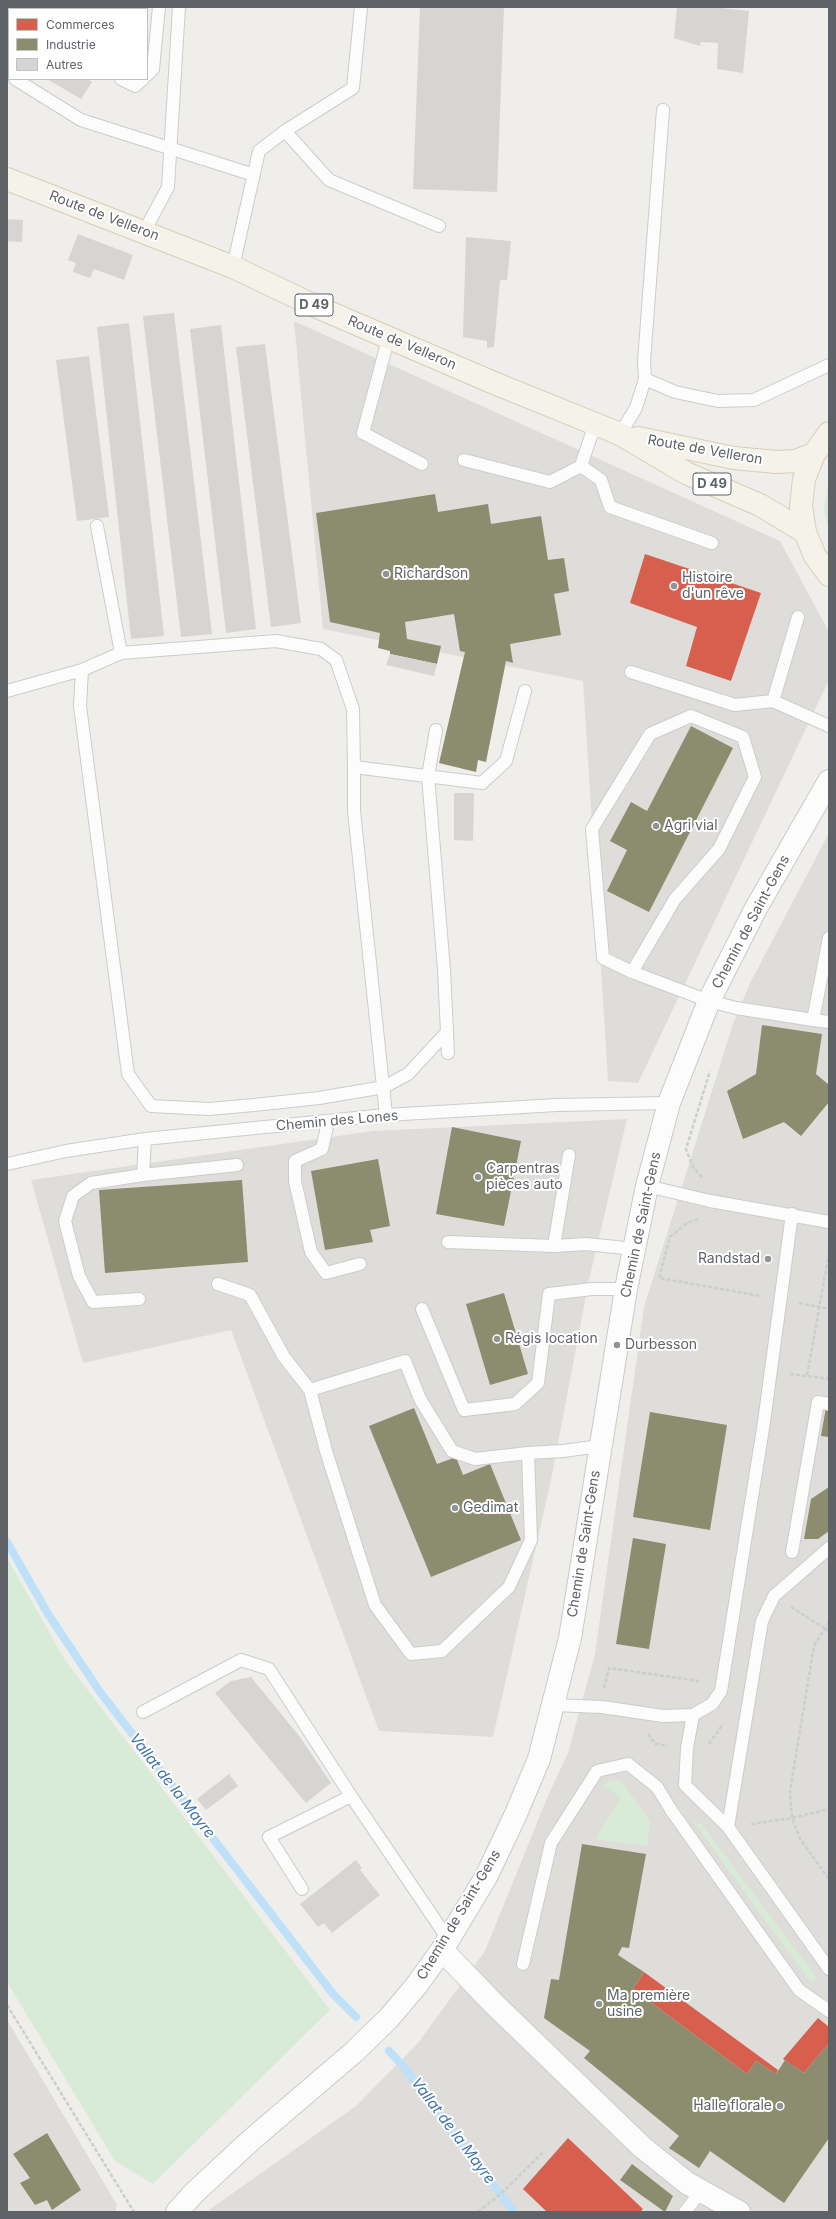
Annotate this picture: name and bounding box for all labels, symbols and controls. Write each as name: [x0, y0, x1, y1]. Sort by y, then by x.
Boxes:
legend: [8, 8, 148, 80]
text: Commerces: [46, 17, 114, 32]
text: Industrie: [46, 37, 96, 52]
text: Autres: [46, 57, 83, 72]
street label: Route de Velleron: [47, 187, 161, 245]
road number: D 49: [295, 294, 333, 316]
street label: Route de Velleron: [345, 313, 459, 373]
street label: Route de Velleron: [646, 432, 764, 468]
road number: D 49: [693, 473, 731, 495]
place label: Richardson: [394, 566, 468, 582]
marker: Richardson: [381, 569, 391, 579]
place label: Histoire d'un rêve: [682, 570, 744, 602]
marker: Histoire d'un rêve: [669, 581, 679, 591]
place label: Agri vial: [664, 818, 718, 834]
marker: Agri vial: [651, 821, 661, 831]
street label: Chemin de Saint-Gens: [709, 852, 793, 992]
street label: Chemin des Lones: [275, 1107, 399, 1135]
street label: Chemin de Saint-Gens: [617, 1151, 665, 1299]
place label: Carpentras pièces auto: [486, 1161, 563, 1194]
marker: Carpentras pièces auto: [473, 1172, 483, 1182]
place label: Randstad: [698, 1251, 760, 1267]
marker: Randstad: [763, 1254, 773, 1264]
place label: Régis location: [505, 1331, 598, 1347]
marker: Régis location: [492, 1334, 502, 1344]
place label: Durbesson: [625, 1337, 697, 1353]
marker: Durbesson: [612, 1340, 622, 1350]
street label: Chemin de Saint-Gens: [564, 1469, 604, 1619]
place label: Gedimat: [463, 1500, 518, 1516]
marker: Gedimat: [450, 1503, 460, 1513]
water label: Vallat de la Mayre: [125, 1730, 219, 1842]
street label: Chemin de Saint-Gens: [414, 1847, 504, 1983]
place label: Ma première usine: [607, 1988, 690, 2020]
marker: Ma première usine: [594, 1999, 604, 2009]
water label: Vallat de la Mayre: [407, 2074, 499, 2188]
place label: Halle florale: [693, 2098, 772, 2114]
marker: Halle florale: [775, 2101, 785, 2111]

